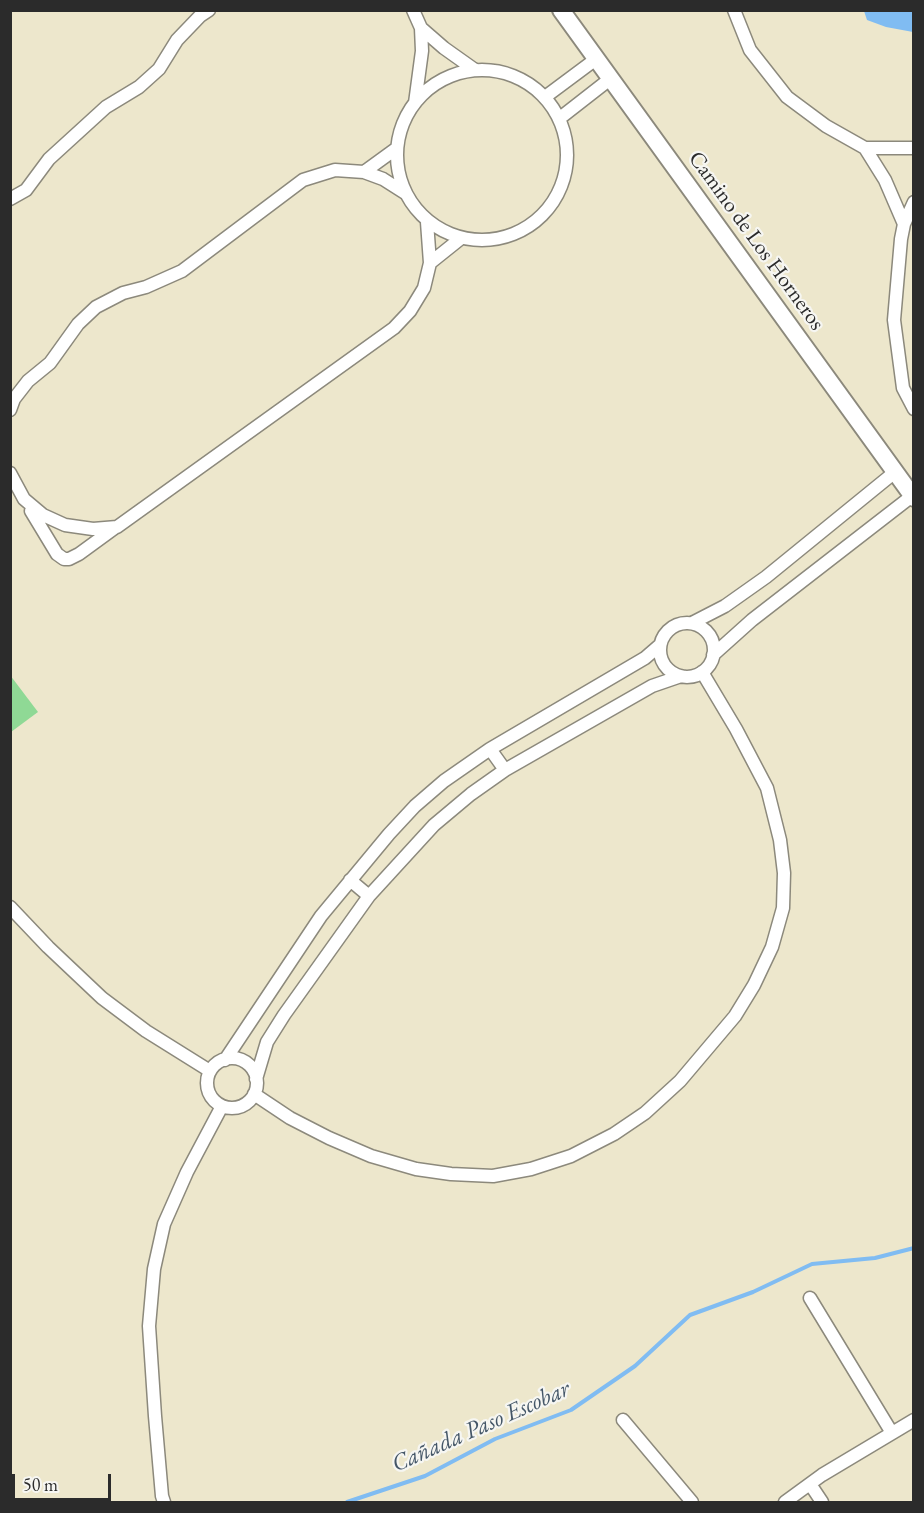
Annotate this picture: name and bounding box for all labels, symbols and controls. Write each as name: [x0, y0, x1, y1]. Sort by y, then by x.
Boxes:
street label: Camino de Los Horneros: [682, 146, 830, 336]
water label: Cañada Paso Escobar: [387, 1375, 575, 1479]
scale bar: [15, 1462, 114, 1500]
text: 50 m: [23, 1473, 58, 1496]

